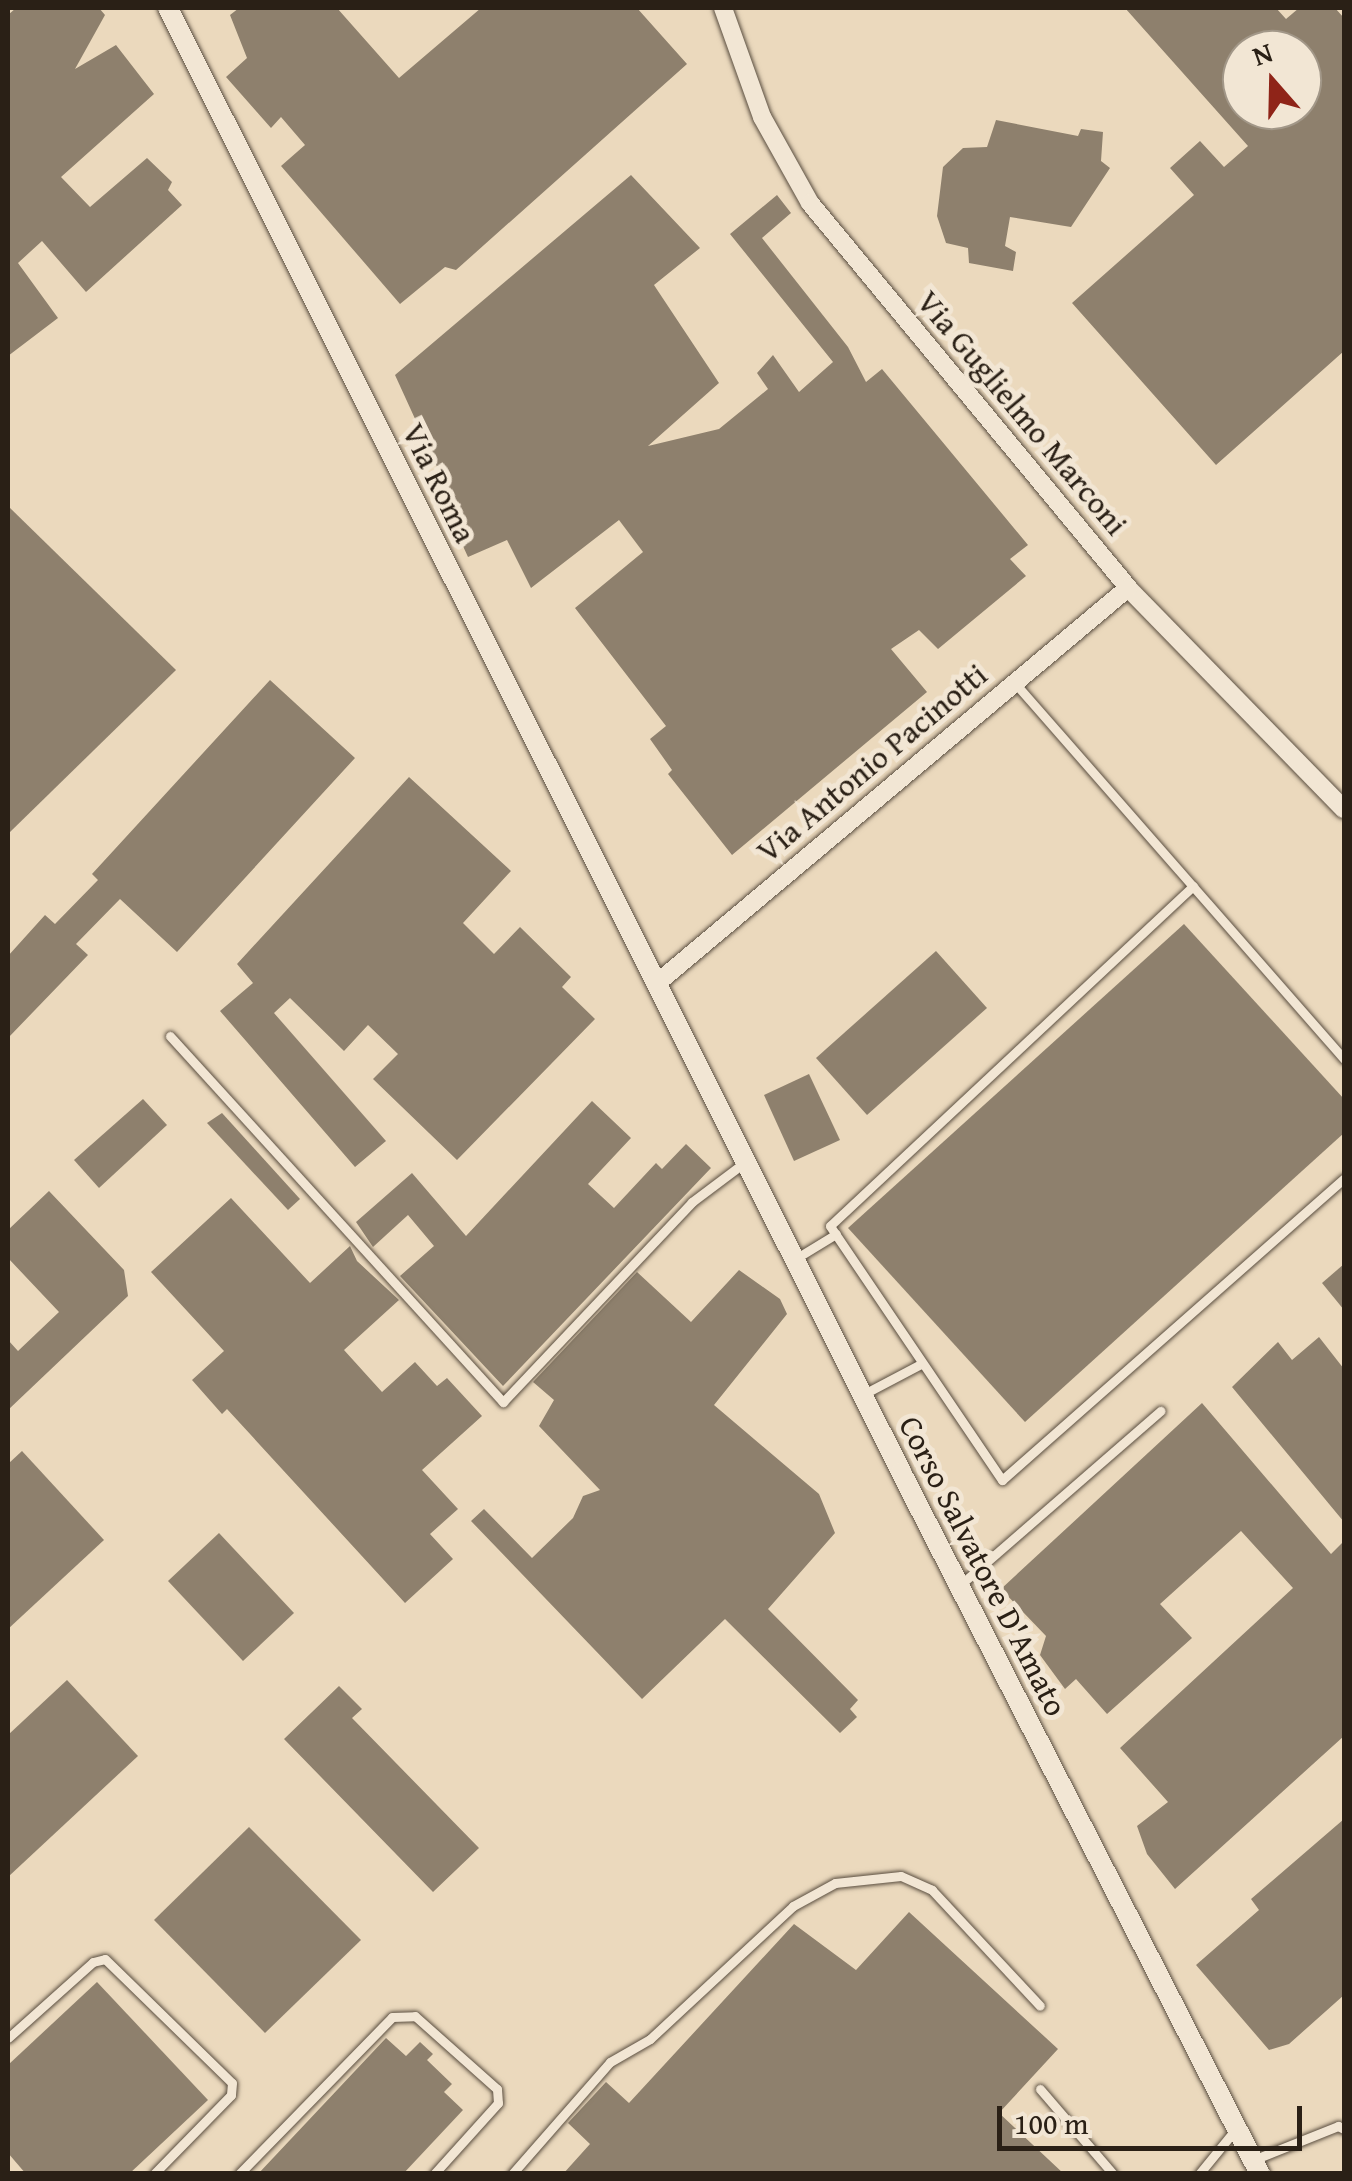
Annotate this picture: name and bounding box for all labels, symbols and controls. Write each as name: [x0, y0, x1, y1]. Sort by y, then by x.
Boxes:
north arrow: [1222, 30, 1322, 130]
text: N: [1246, 31, 1278, 76]
street label: Via Guglielmo Marconi: [909, 283, 1135, 543]
street label: Via Roma: [394, 417, 484, 549]
street label: Via Antonio Pacinotti: [749, 655, 995, 871]
street label: Corso Salvatore D'Amato: [891, 1410, 1075, 1722]
scale bar: [1002, 2086, 1307, 2148]
text: 100 m: [1014, 2101, 1088, 2145]

